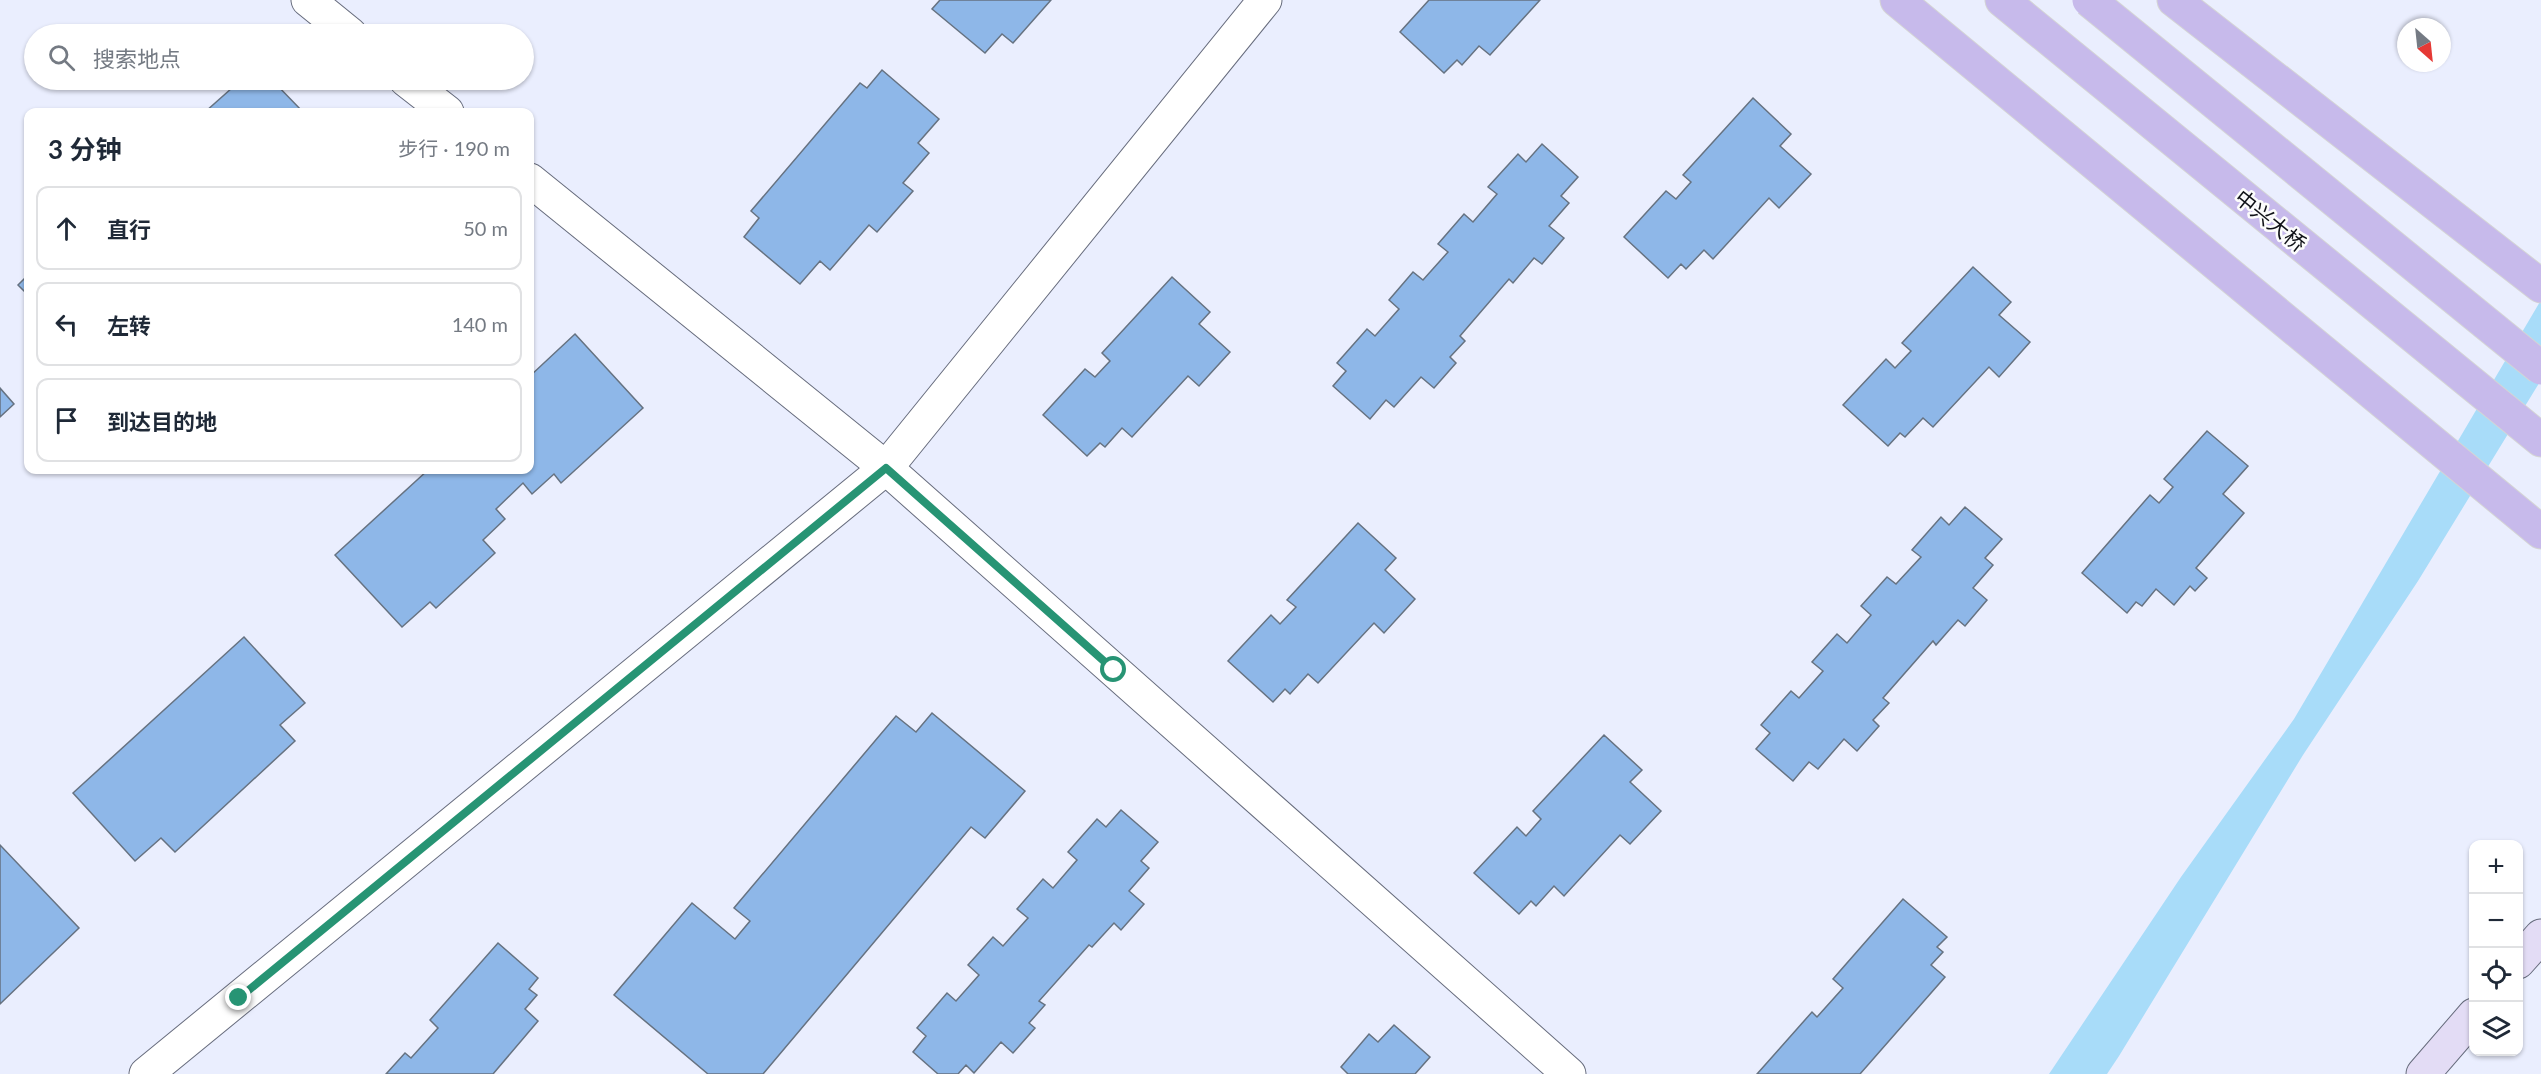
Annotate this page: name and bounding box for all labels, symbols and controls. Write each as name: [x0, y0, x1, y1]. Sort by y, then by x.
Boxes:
north arrow: [2397, 18, 2451, 72]
search box: [24, 24, 534, 90]
icon: search: [45, 41, 78, 74]
text: 搜索地点: [93, 45, 181, 72]
text: 3 分钟: [48, 133, 121, 165]
text: 步行 · 190 m: [398, 136, 510, 160]
street label: 中兴大桥: [2230, 184, 2312, 256]
icon: ahead: [50, 212, 83, 245]
text: 直行: [107, 216, 151, 243]
text: 50 m: [463, 216, 508, 240]
icon: left: [50, 308, 83, 341]
text: 左转: [107, 312, 151, 339]
text: 140 m: [452, 312, 508, 336]
icon: arrive: [50, 404, 83, 437]
text: 到达目的地: [107, 408, 217, 435]
route start: [1100, 656, 1126, 682]
map controls: [2469, 840, 2523, 1056]
button: +: [2469, 840, 2523, 894]
button: −: [2469, 894, 2523, 948]
button: locate: [2469, 948, 2523, 1002]
route end: [225, 984, 251, 1010]
button: layers: [2469, 1002, 2523, 1056]

